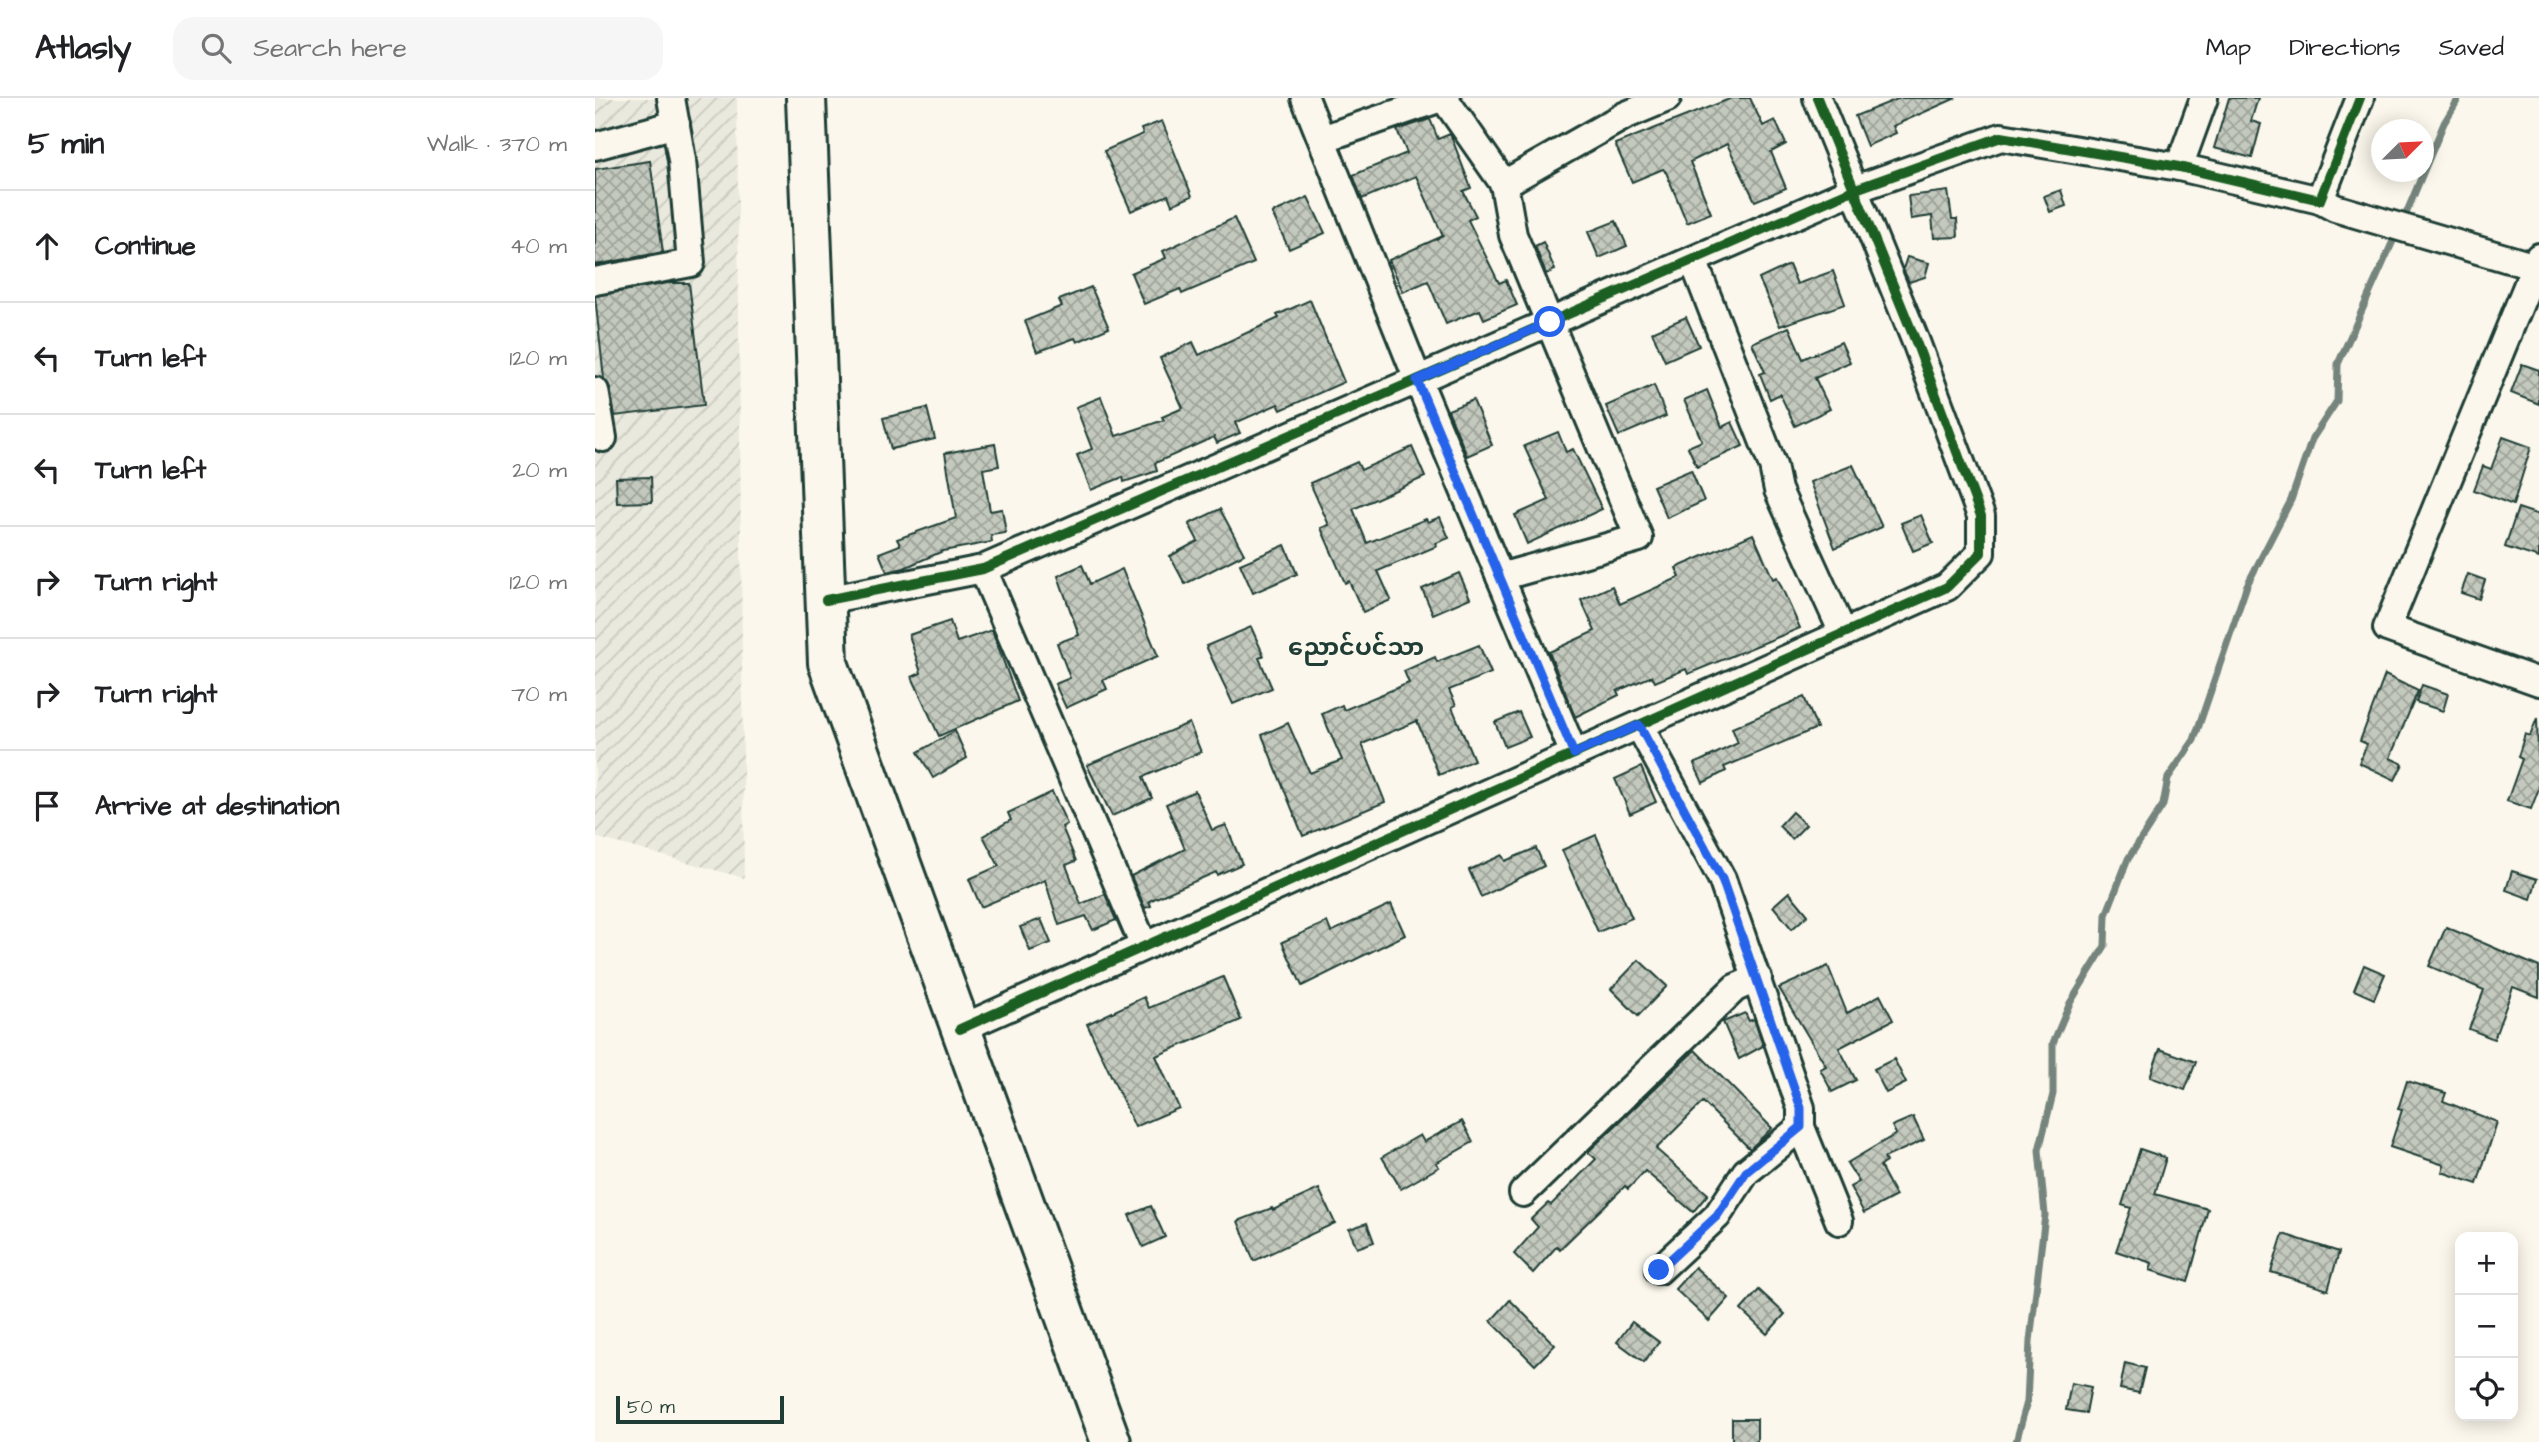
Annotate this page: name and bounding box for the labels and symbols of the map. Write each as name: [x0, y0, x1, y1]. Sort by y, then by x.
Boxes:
north arrow: [2371, 119, 2434, 182]
route start: [1534, 306, 1565, 337]
district label: ညောင်ပင်သာ: [1288, 631, 1424, 666]
route end: [1643, 1254, 1674, 1285]
scale bar: [616, 1393, 784, 1425]

